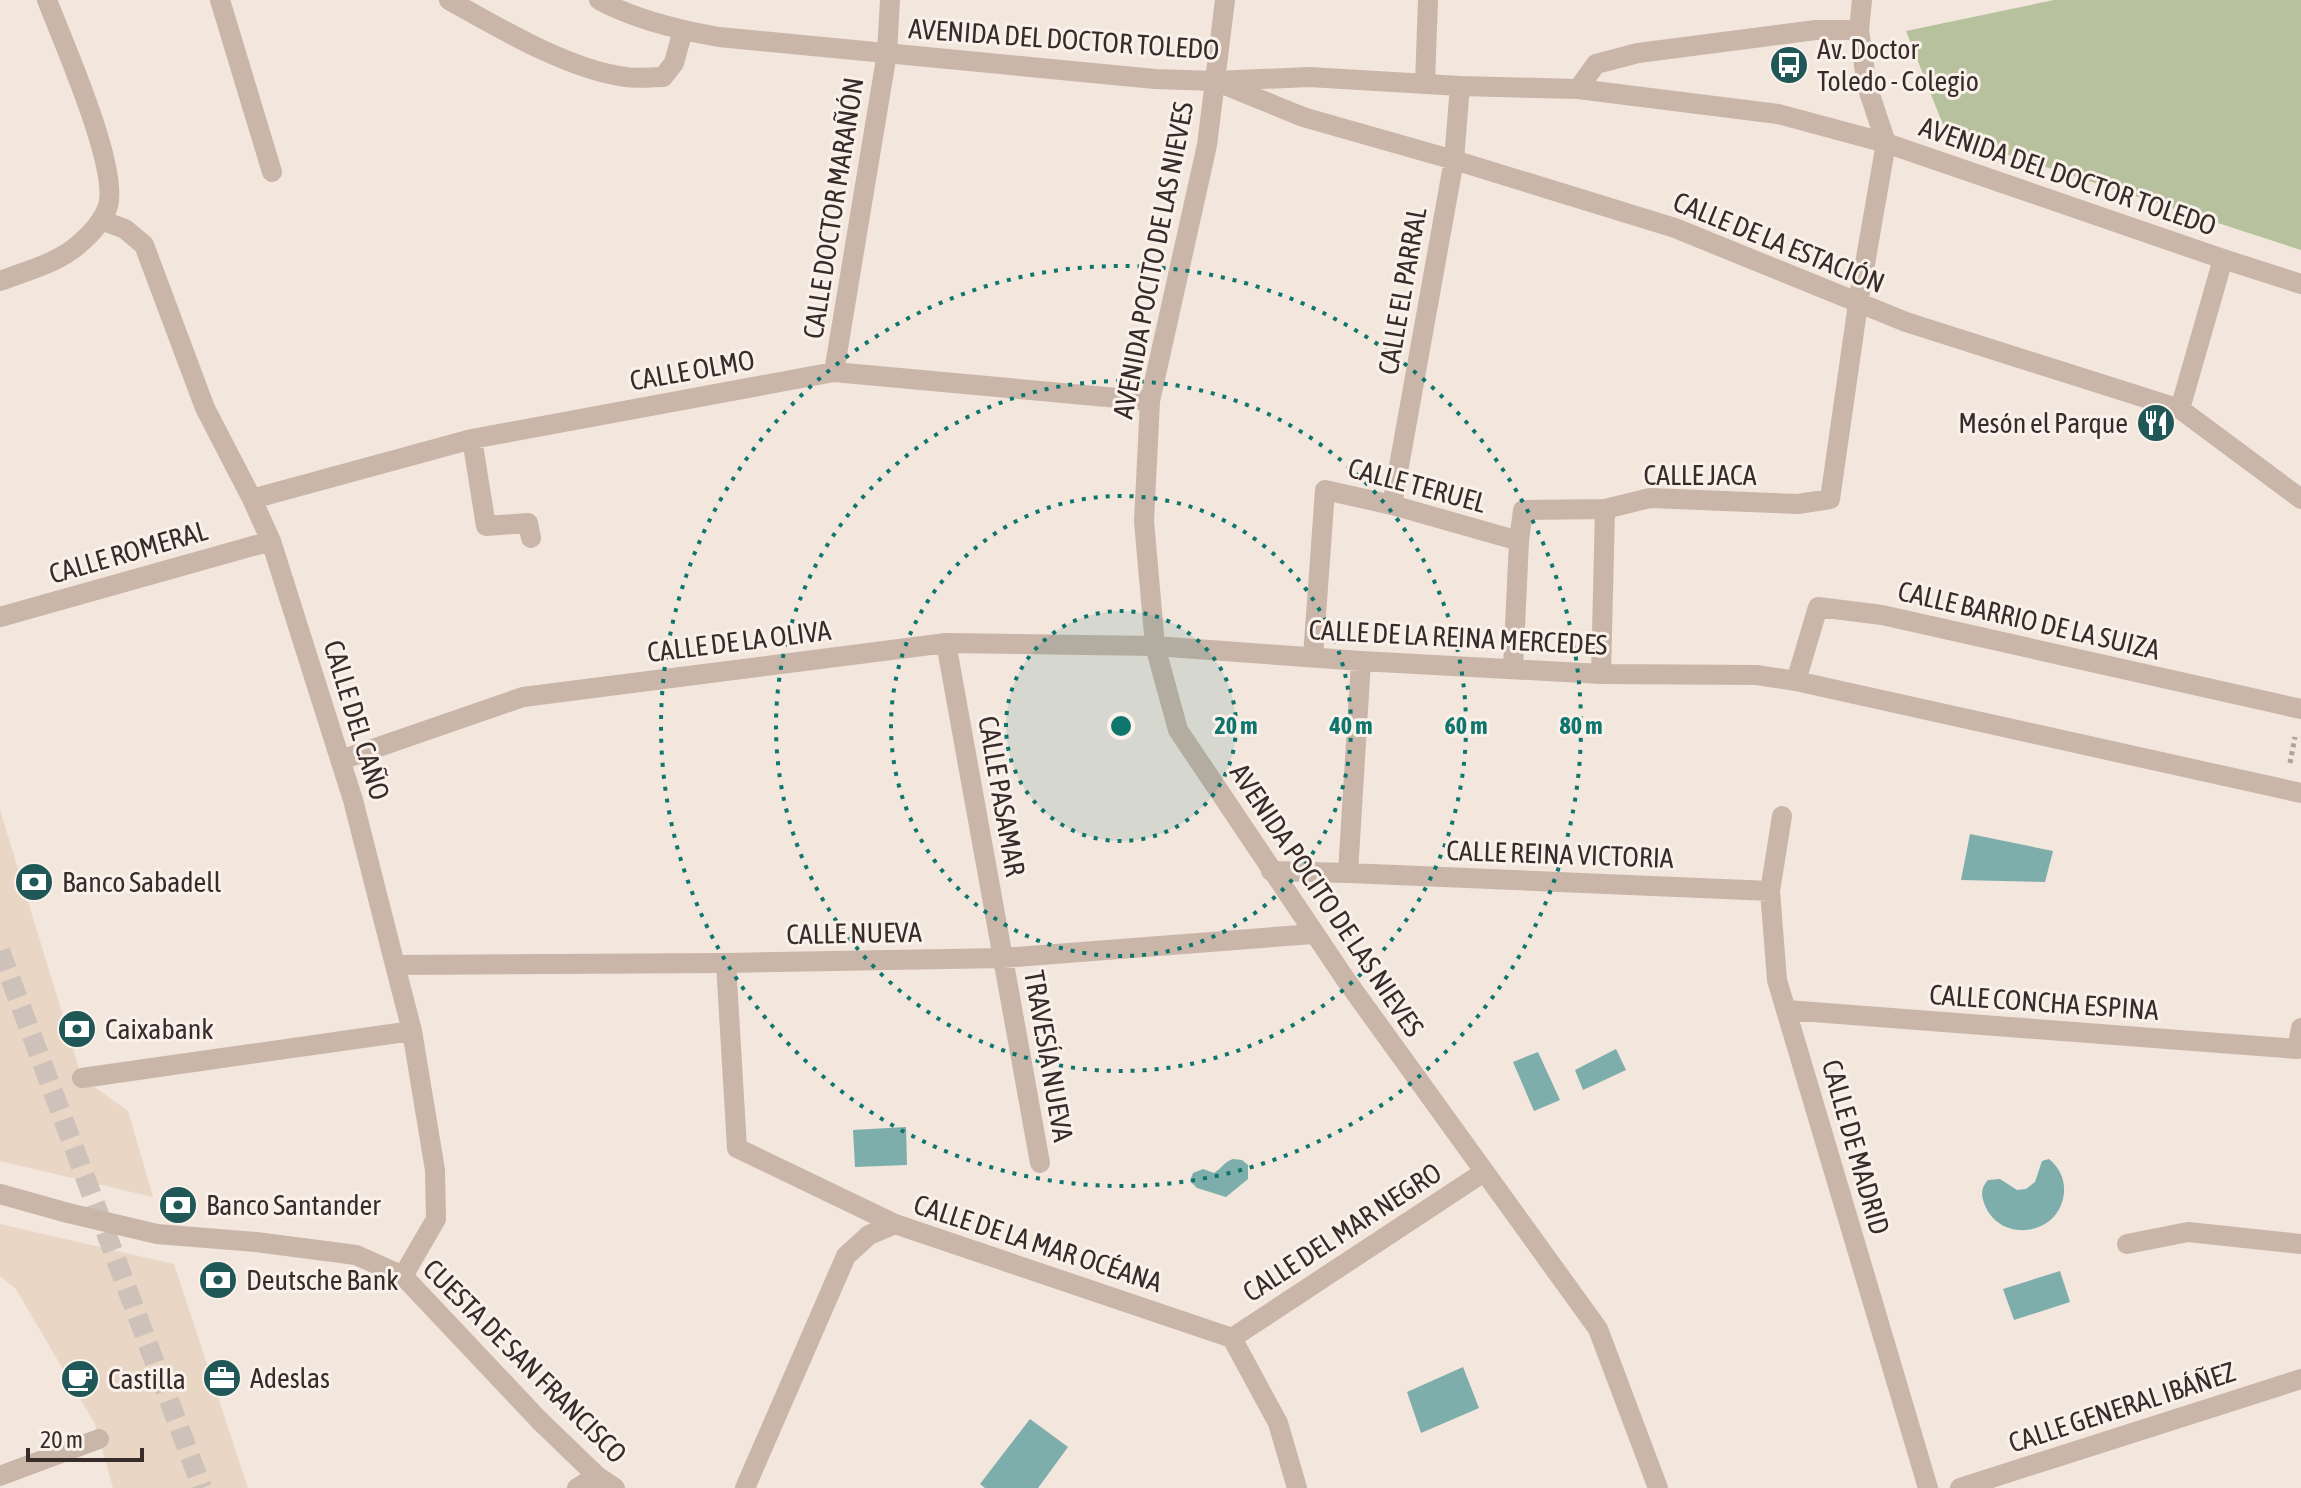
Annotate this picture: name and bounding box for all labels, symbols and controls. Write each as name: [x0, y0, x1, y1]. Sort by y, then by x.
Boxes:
street label: AVENIDA DEL DOCTOR TOLEDO: [908, 12, 1220, 66]
place label: Av. Doctor Toledo - Colegio: [1817, 33, 1979, 97]
bus stop icon: Av. Doctor Toledo - Colegio: [1768, 44, 1810, 86]
street label: CALLE DOCTOR MARAÑÓN: [797, 75, 869, 341]
street label: AVENIDA POCITO DE LAS NIEVES: [1107, 99, 1199, 421]
street label: AVENIDA DEL DOCTOR TOLEDO: [1916, 110, 2220, 242]
street label: CALLE DE LA ESTACIÓN: [1669, 185, 1889, 299]
street label: CALLE EL PARRAL: [1372, 205, 1432, 377]
street label: CALLE OLMO: [627, 343, 757, 397]
restaurant icon: Mesón el Parque: [2135, 402, 2177, 444]
place label: Mesón el Parque: [1958, 407, 2128, 439]
street label: CALLE TERUEL: [1345, 451, 1490, 519]
street label: CALLE JACA: [1644, 459, 1757, 491]
street label: CALLE ROMERAL: [45, 514, 211, 590]
street label: CALLE BARRIO DE LA SUIZA: [1895, 574, 2163, 666]
street label: CALLE DE LA REINA MERCEDES: [1308, 613, 1608, 661]
street label: CALLE DE LA OLIVA: [645, 614, 833, 668]
street label: CALLE DEL CAÑO: [318, 636, 396, 804]
centre of rings: [1107, 712, 1135, 740]
text: 20 m: [1214, 712, 1258, 739]
text: 40 m: [1328, 712, 1373, 739]
text: 60 m: [1444, 712, 1488, 739]
text: 80 m: [1559, 712, 1603, 739]
street label: CALLE PASAMAR: [972, 713, 1032, 879]
street label: AVENIDA POCITO DE LAS NIEVES: [1224, 758, 1430, 1043]
street label: CALLE REINA VICTORIA: [1446, 834, 1674, 874]
bank icon: Banco Sabadell: [13, 861, 55, 903]
place label: Banco Sabadell: [62, 866, 222, 898]
street label: CALLE NUEVA: [786, 916, 922, 950]
street label: TRAVESÍA NUEVA: [1018, 968, 1080, 1144]
street label: CALLE CONCHA ESPINA: [1928, 978, 2160, 1026]
bank icon: Caixabank: [56, 1008, 98, 1050]
place label: Caixabank: [105, 1013, 214, 1045]
street label: CALLE DE MADRID: [1816, 1056, 1896, 1238]
street label: CALLE DEL MAR NEGRO: [1237, 1156, 1447, 1308]
bank icon: Banco Santander: [157, 1184, 199, 1226]
street label: CALLE DE LA MAR OCÉANA: [910, 1188, 1166, 1298]
place label: Banco Santander: [206, 1189, 381, 1221]
street label: CUESTA DE SAN FRANCISCO: [417, 1253, 633, 1469]
bank icon: Deutsche Bank: [197, 1259, 239, 1301]
place label: Deutsche Bank: [246, 1264, 399, 1296]
street label: CALLE GENERAL IBÁÑEZ: [2005, 1355, 2239, 1459]
office icon: Adeslas: [201, 1357, 243, 1399]
cafe icon: Castilla: [59, 1358, 101, 1400]
place label: Adeslas: [250, 1362, 330, 1394]
place label: Castilla: [108, 1363, 186, 1395]
scale bar: [28, 1412, 142, 1462]
text: 20 m: [40, 1426, 83, 1453]

